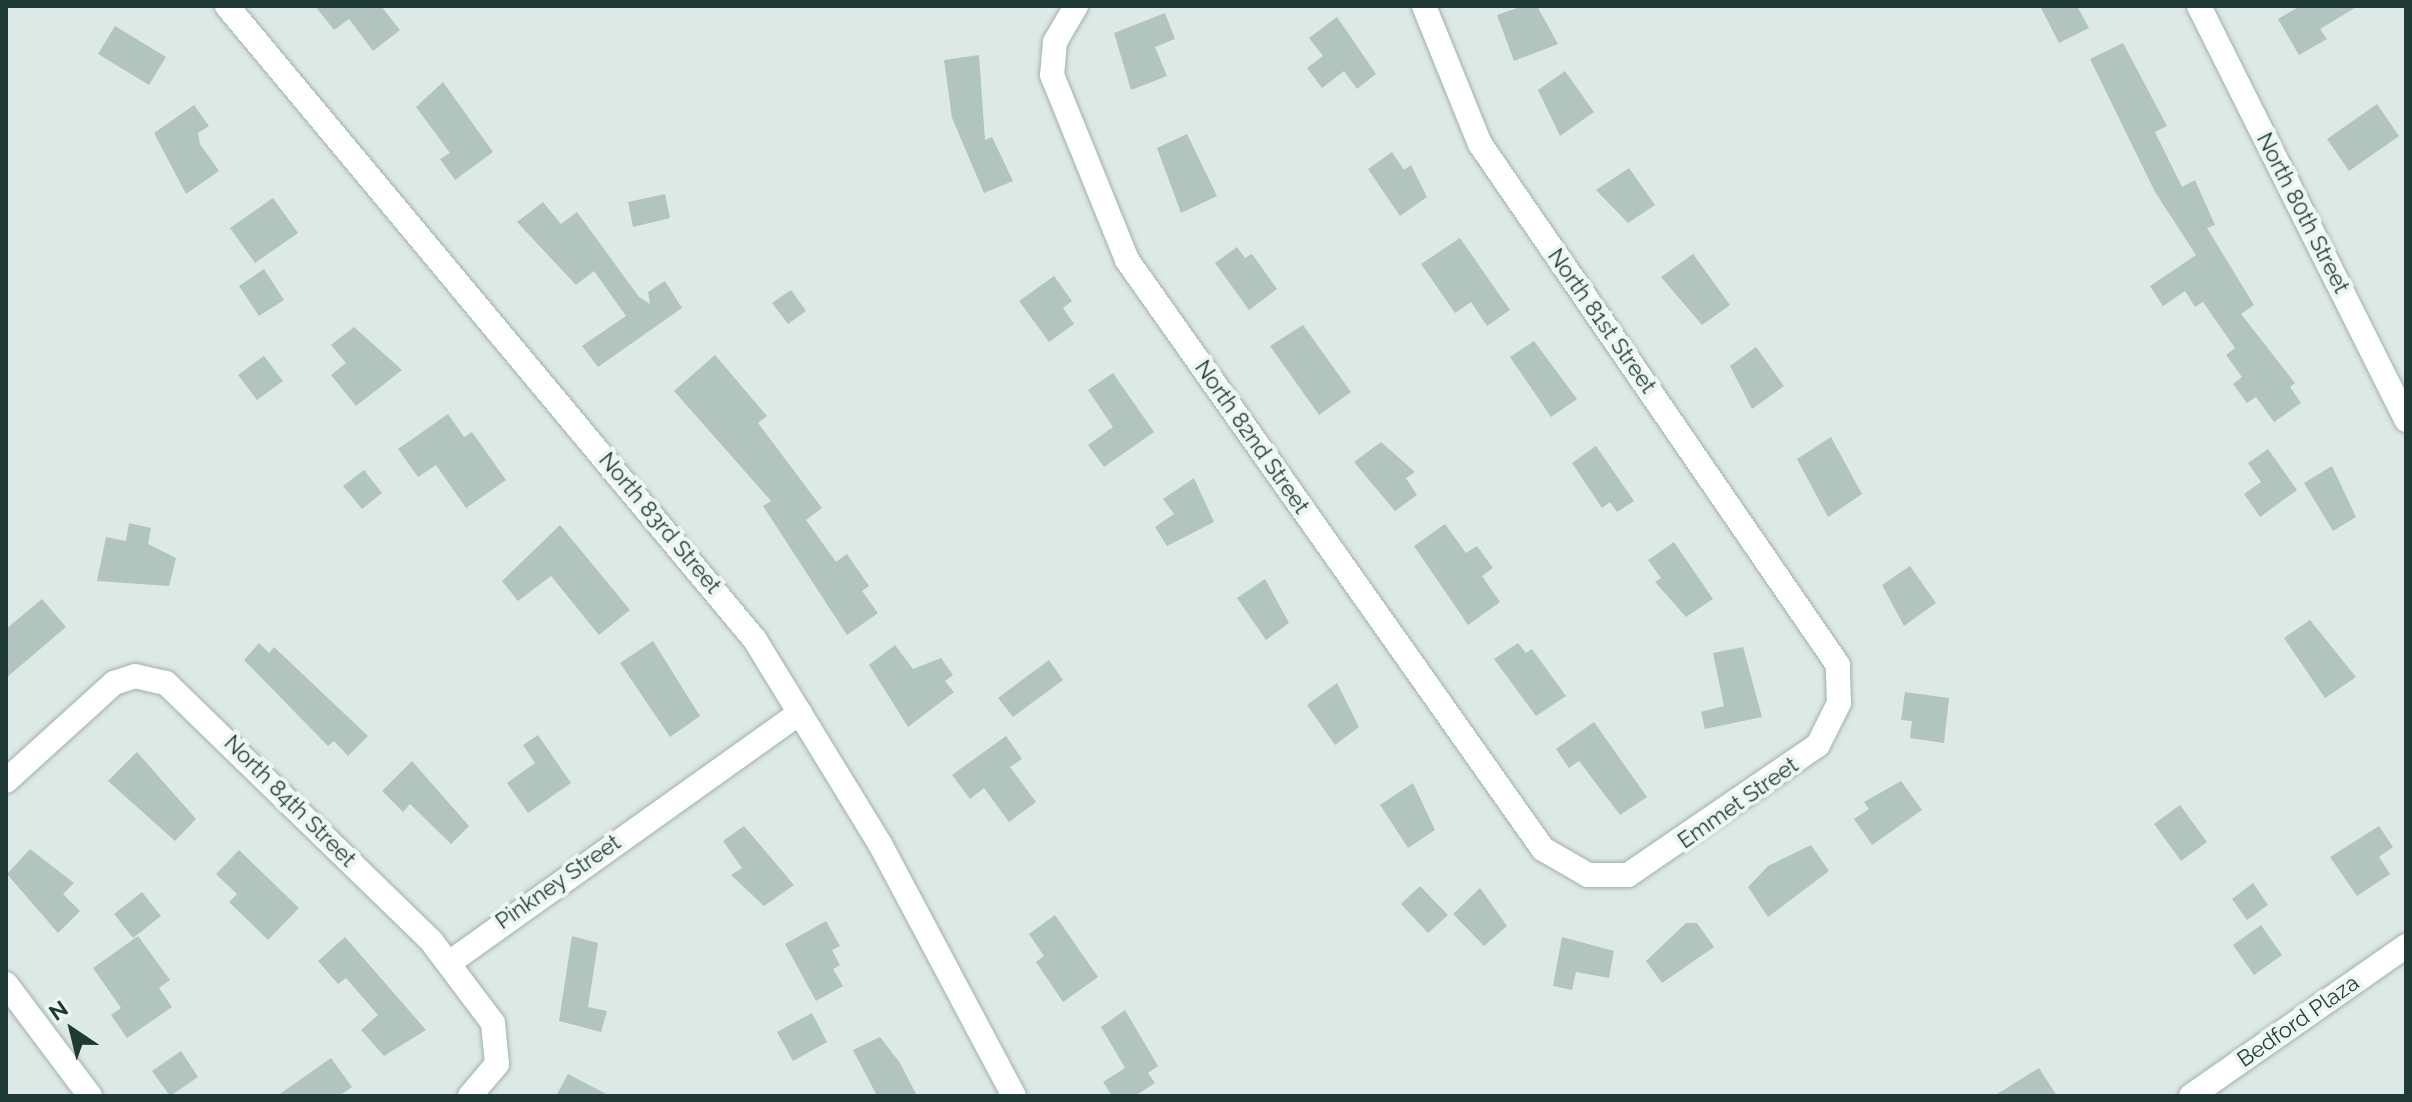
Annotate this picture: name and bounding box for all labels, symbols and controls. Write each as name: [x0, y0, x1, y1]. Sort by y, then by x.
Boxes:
street label: North 80th Street: [2251, 128, 2355, 298]
street label: North 81st Street: [1542, 244, 1662, 398]
street label: North 82nd Street: [1189, 355, 1315, 519]
street label: North 83rd Street: [593, 447, 727, 599]
street label: North 84th Street: [219, 730, 361, 872]
street label: Emmet Street: [1673, 752, 1803, 854]
street label: Pinkney Street: [490, 829, 626, 935]
street label: Bedford Plaza: [2232, 969, 2364, 1073]
north arrow: [32, 990, 112, 1070]
text: N: [44, 995, 73, 1026]

